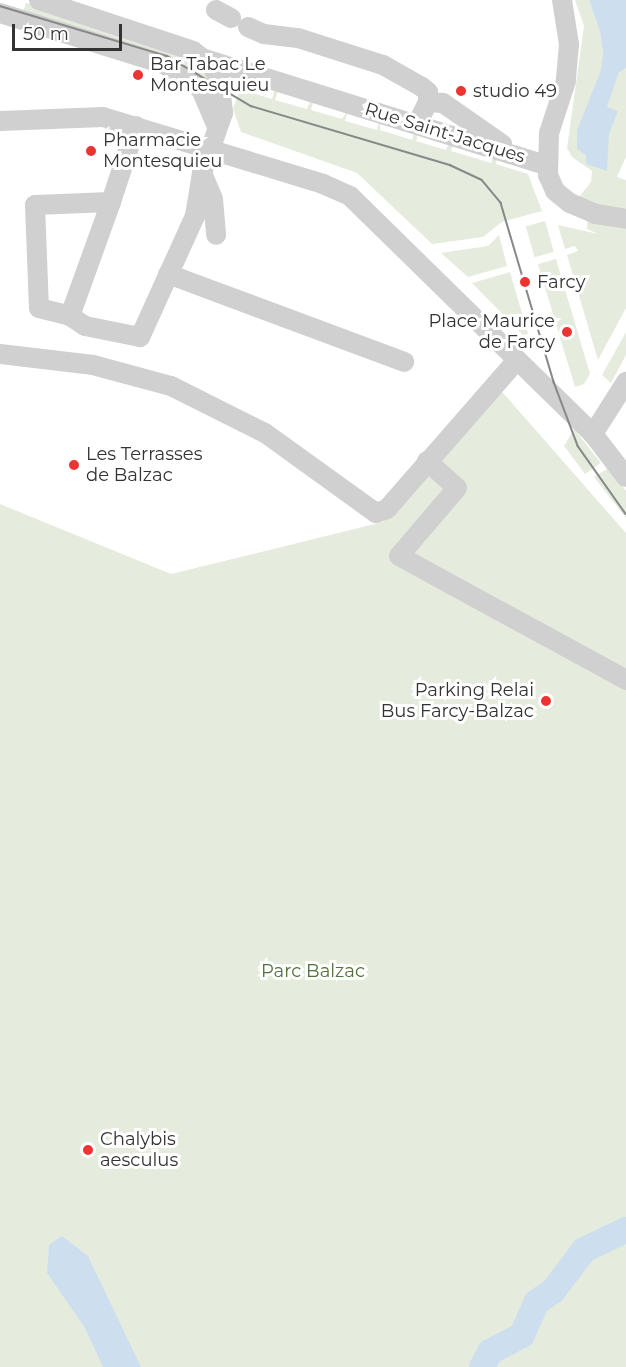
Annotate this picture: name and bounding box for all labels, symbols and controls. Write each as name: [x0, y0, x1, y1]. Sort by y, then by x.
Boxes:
scale bar: [15, 12, 124, 50]
text: 50 m: [23, 23, 69, 45]
place label: Bar Tabac Le Montesquieu: [150, 54, 269, 97]
marker: Bar Tabac Le Montesquieu: [131, 68, 145, 82]
place label: studio 49: [473, 80, 557, 102]
marker: studio 49: [454, 84, 468, 98]
street label: Rue Saint-Jacques: [362, 98, 528, 168]
place label: Pharmacie Montesquieu: [103, 130, 222, 172]
marker: Pharmacie Montesquieu: [84, 144, 98, 158]
place label: Farcy: [537, 271, 585, 293]
marker: Farcy: [518, 275, 532, 289]
place label: Place Maurice de Farcy: [428, 311, 555, 354]
marker: Place Maurice de Farcy: [560, 325, 574, 339]
place label: Les Terrasses de Balzac: [86, 444, 202, 486]
marker: Les Terrasses de Balzac: [67, 458, 81, 472]
place label: Parking Relai Bus Farcy-Balzac: [381, 680, 534, 722]
marker: Parking Relai Bus Farcy-Balzac: [539, 694, 553, 708]
park label: Parc Balzac: [261, 960, 365, 982]
place label: Chalybis aesculus: [100, 1129, 178, 1172]
marker: Chalybis aesculus: [81, 1143, 95, 1157]

